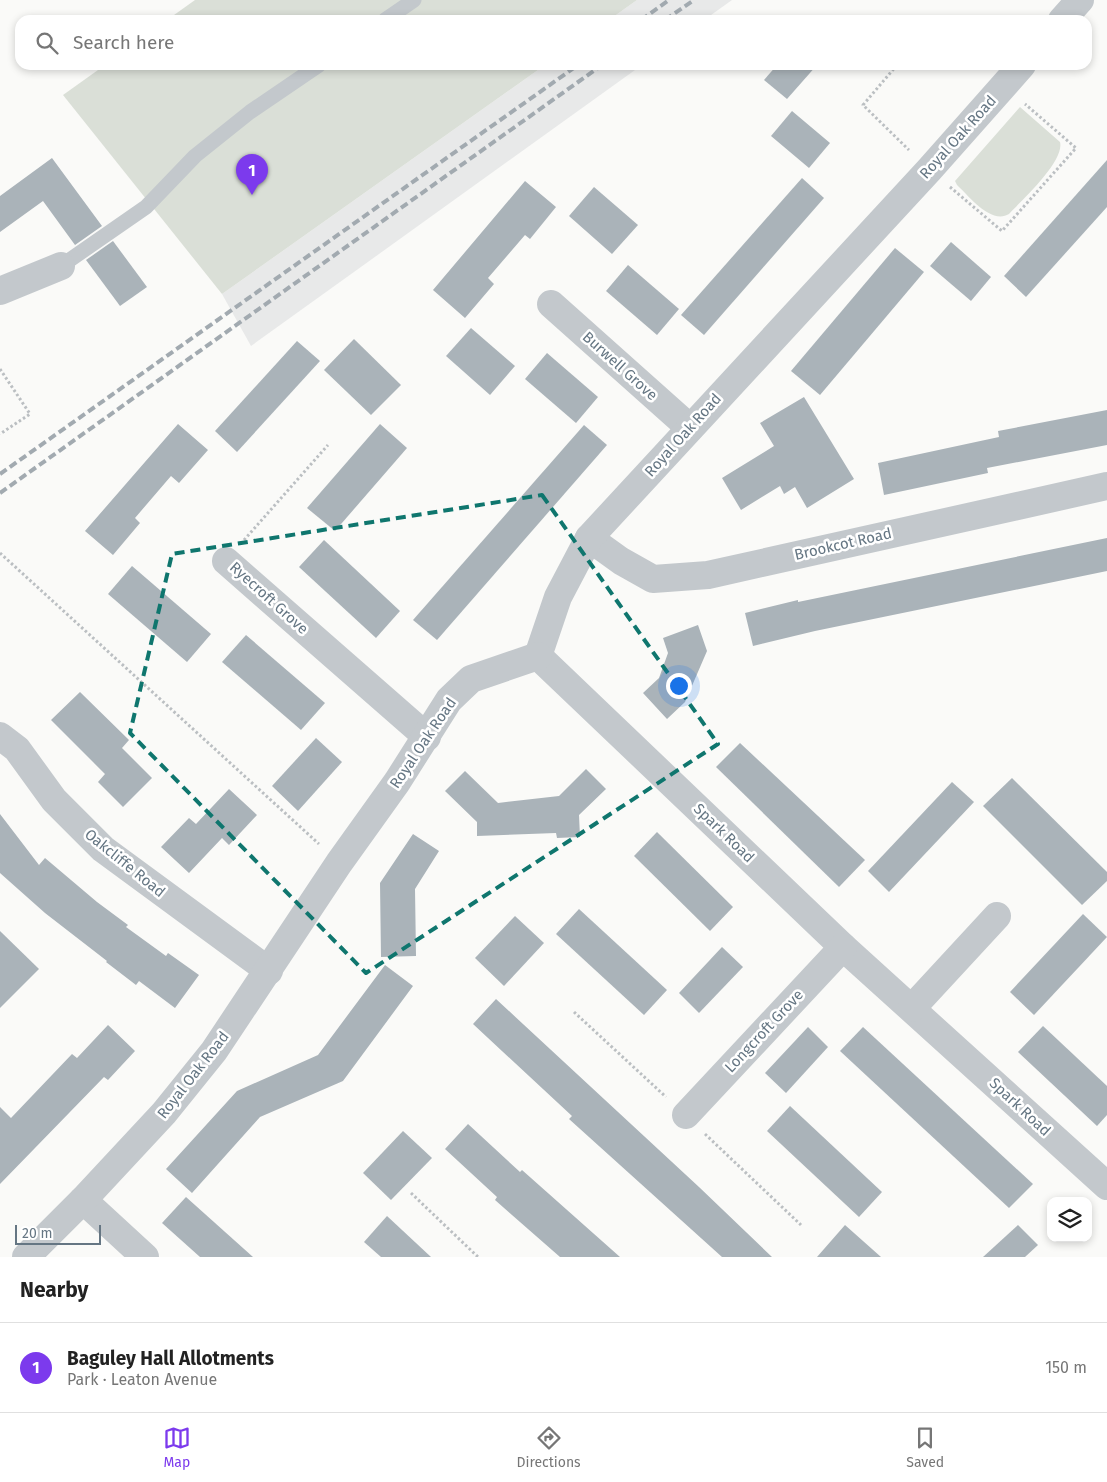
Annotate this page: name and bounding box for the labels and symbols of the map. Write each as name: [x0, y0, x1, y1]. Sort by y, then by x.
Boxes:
street label: Royal Oak Road: [916, 92, 1000, 182]
pin: 1: [236, 154, 268, 195]
street label: Burwell Grove: [579, 328, 661, 404]
street label: Royal Oak Road: [641, 390, 725, 480]
street label: Brookcot Road: [793, 524, 893, 564]
street label: Ryecroft Grove: [226, 558, 312, 638]
your location: [666, 673, 692, 699]
street label: Royal Oak Road: [386, 694, 460, 792]
street label: Spark Road: [690, 800, 758, 866]
street label: Oakcliffe Road: [81, 825, 169, 901]
street label: Longcroft Grove: [721, 986, 807, 1076]
street label: Royal Oak Road: [153, 1028, 233, 1122]
street label: Spark Road: [986, 1074, 1054, 1140]
scale bar: [15, 1222, 101, 1245]

